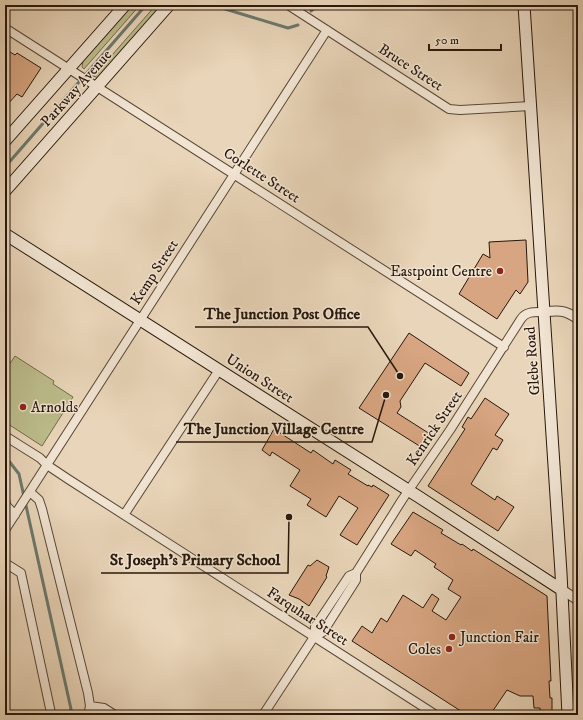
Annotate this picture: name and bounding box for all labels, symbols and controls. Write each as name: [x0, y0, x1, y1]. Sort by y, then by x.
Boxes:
scale bar: [429, 26, 501, 52]
text: 50 m: [435, 33, 459, 48]
street label: Bruce Street: [375, 39, 447, 96]
street label: Parkway Avenue: [37, 46, 116, 131]
street label: Corlette Street: [220, 144, 304, 207]
street label: Kemp Street: [126, 236, 183, 309]
place label: Eastpoint Centre: [390, 262, 492, 281]
marker: Eastpoint Centre: [495, 266, 505, 276]
callout: The Junction Post Office: [195, 299, 368, 327]
text: The Junction Post Office: [203, 304, 361, 324]
street label: Glebe Road: [521, 326, 544, 396]
street label: Union Street: [222, 350, 297, 407]
street label: Kenrick Street: [402, 387, 467, 469]
place label: Arnolds: [31, 398, 78, 417]
marker: Arnolds: [18, 402, 28, 412]
callout: The Junction Village Centre: [176, 414, 372, 442]
text: The Junction Village Centre: [183, 419, 364, 439]
callout: St Joseph's Primary School: [101, 545, 288, 573]
text: St Joseph's Primary School: [110, 550, 282, 570]
street label: Farquhar Street: [263, 583, 352, 650]
place label: Junction Fair: [458, 628, 539, 647]
marker: Junction Fair: [447, 632, 457, 642]
place label: Coles: [408, 640, 441, 659]
marker: Coles: [444, 644, 454, 654]

